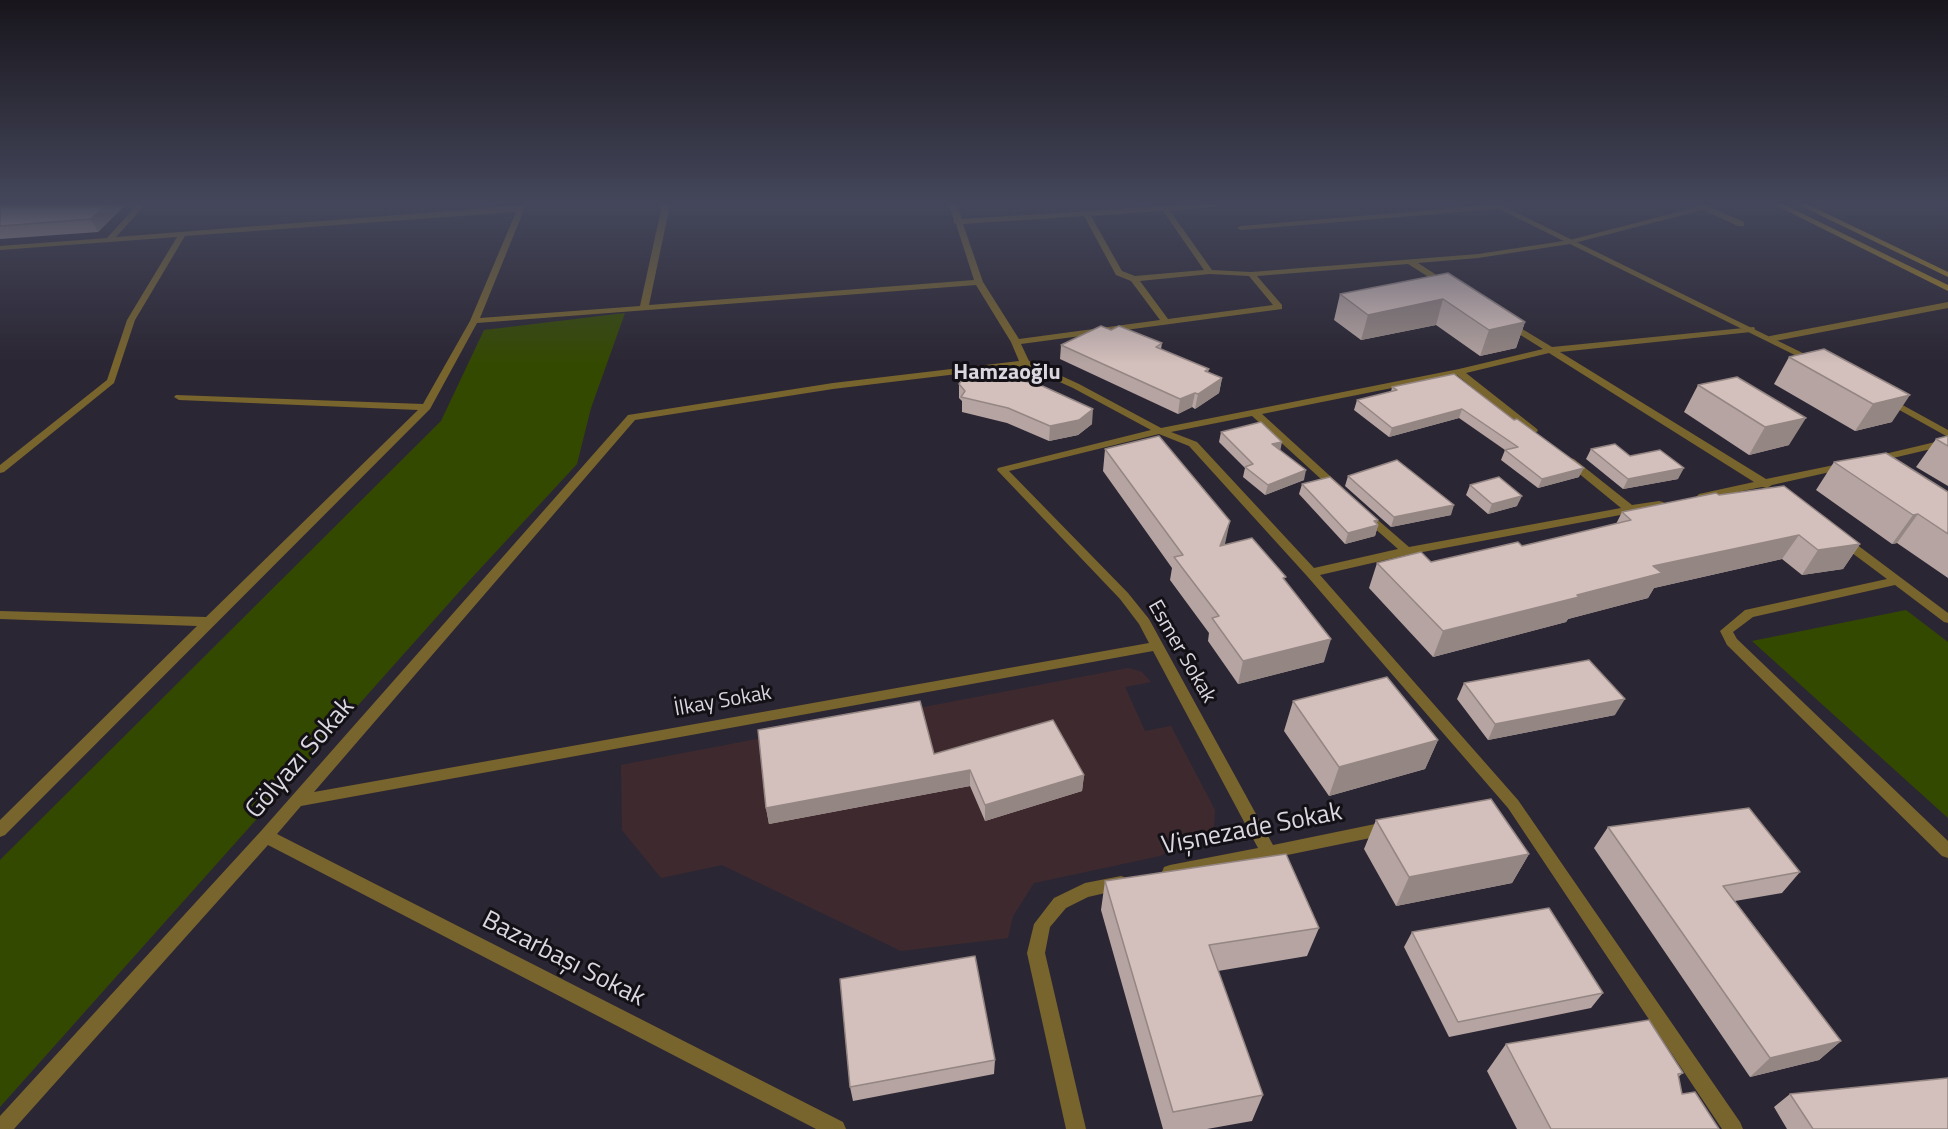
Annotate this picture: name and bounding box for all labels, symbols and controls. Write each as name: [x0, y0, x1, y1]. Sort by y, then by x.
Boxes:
district label: Hamzaoğlu: [953, 361, 1061, 387]
street label: Esmer Sokak: [1141, 596, 1221, 708]
street label: İlkay Sokak: [672, 681, 774, 723]
street label: Gölyazı Sokak: [240, 692, 362, 826]
street label: Vişnezade Sokak: [1159, 797, 1345, 863]
street label: Bazarbaşı Sokak: [476, 906, 650, 1014]

